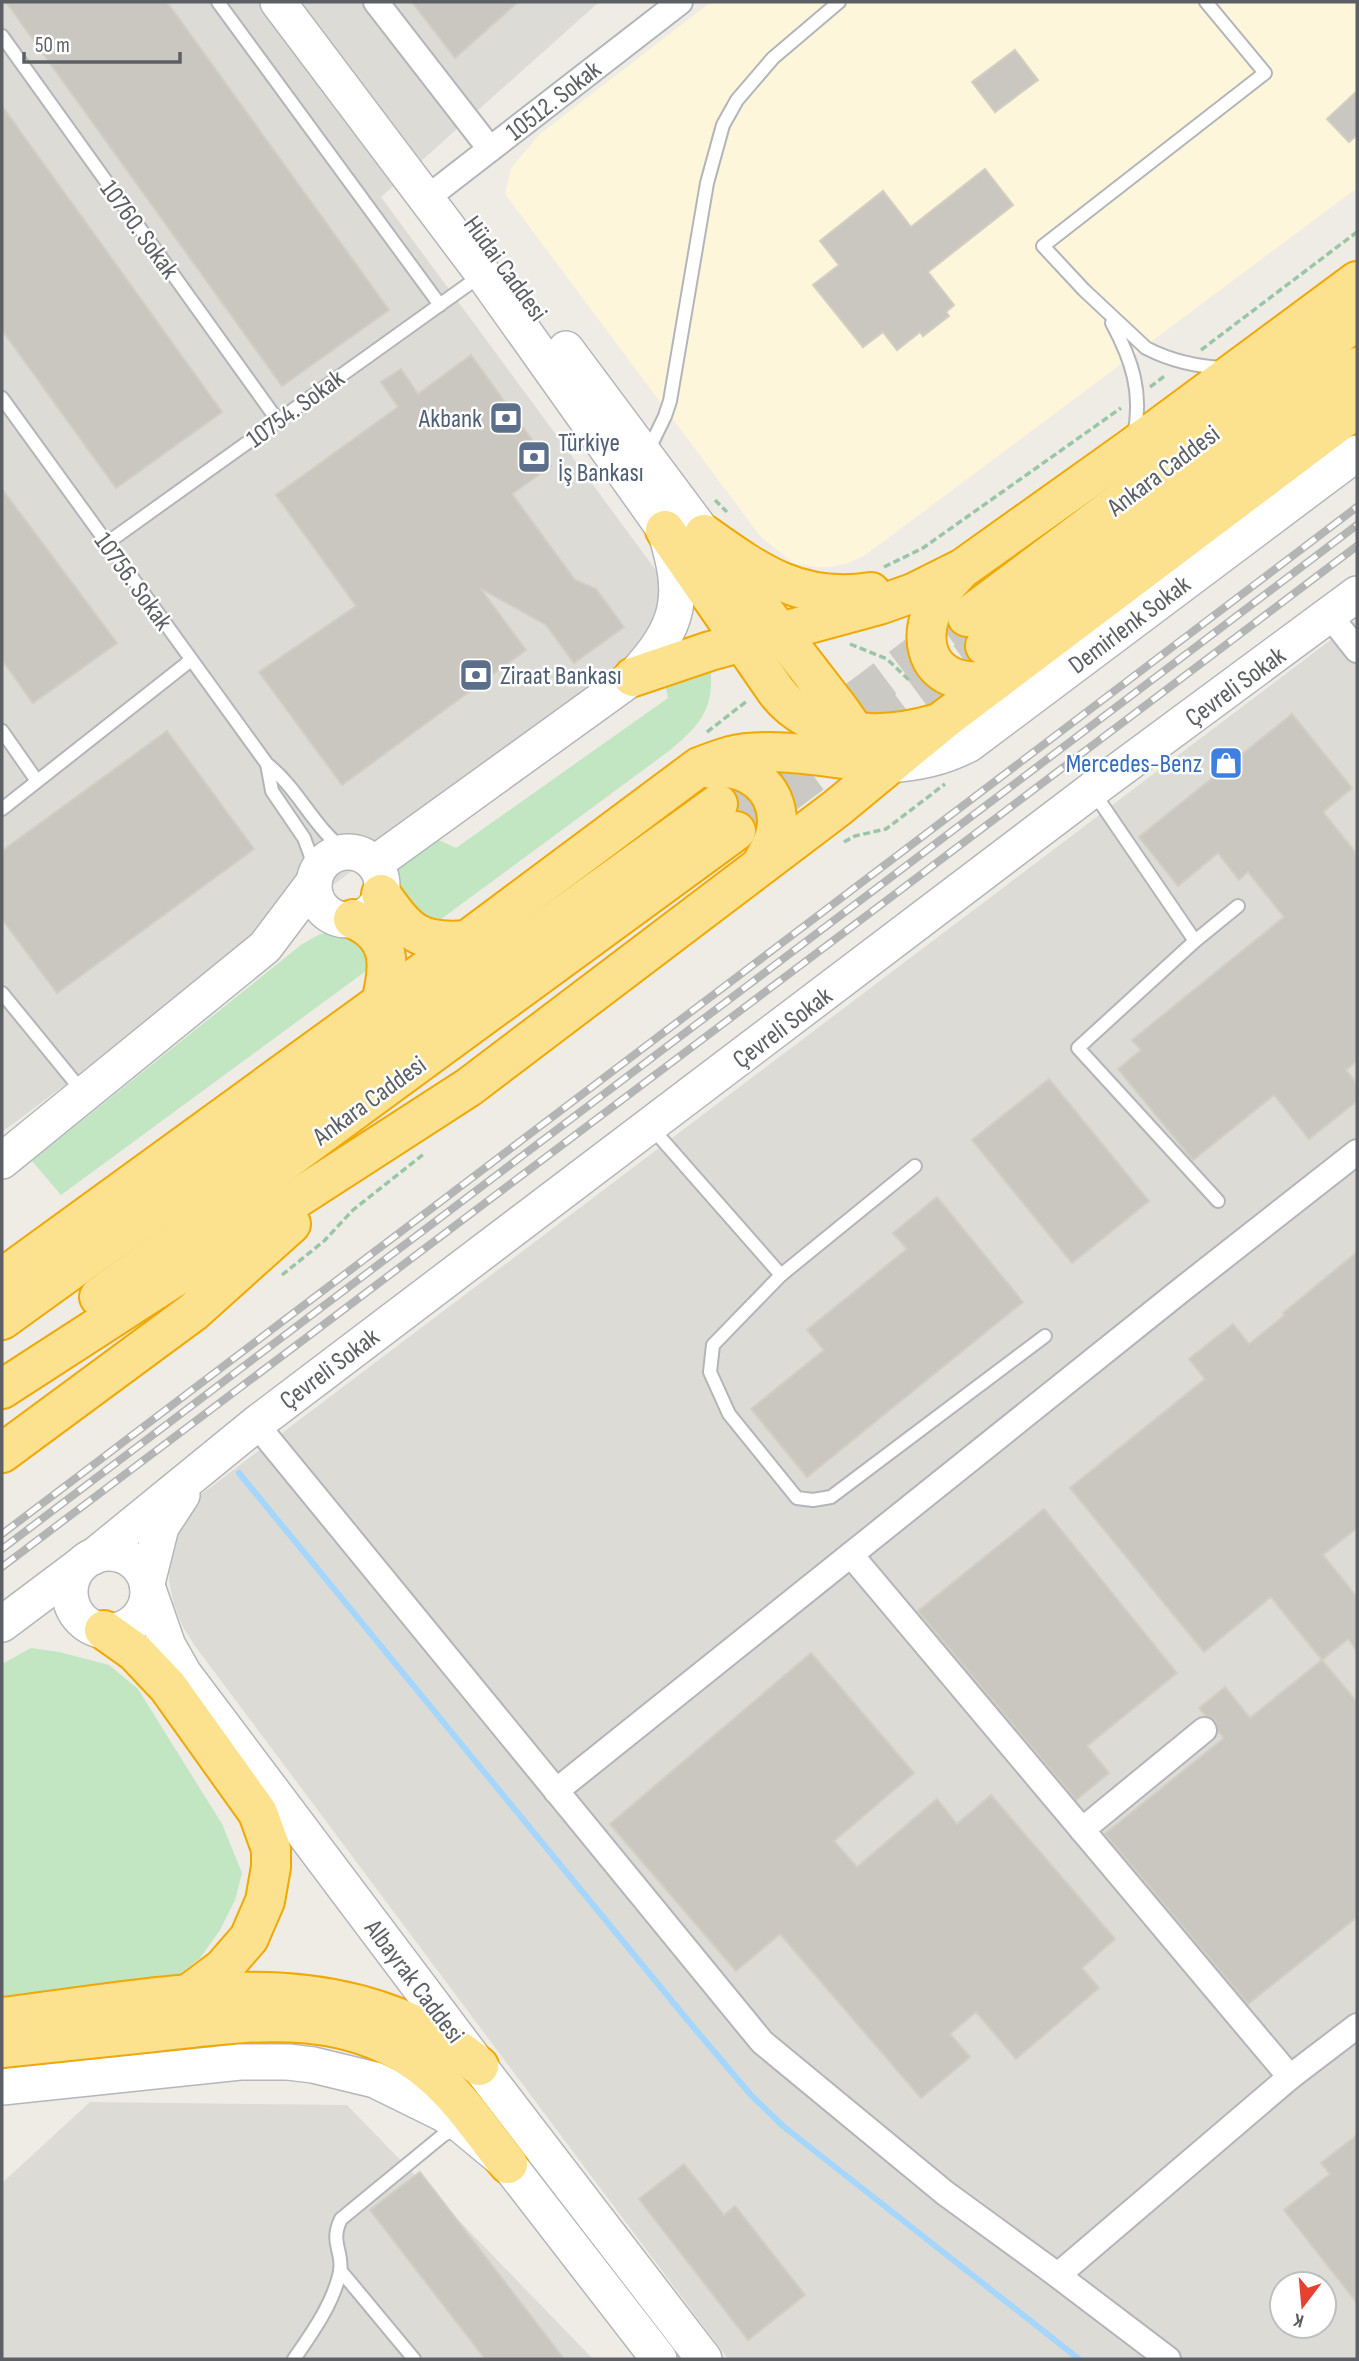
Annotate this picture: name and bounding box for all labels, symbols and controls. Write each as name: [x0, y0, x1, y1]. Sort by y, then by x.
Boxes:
scale bar: [24, 21, 180, 65]
text: 50 m: [35, 33, 70, 58]
street label: 10512. Sokak: [500, 54, 608, 148]
street label: 10760. Sokak: [93, 175, 185, 285]
street label: Hüdai Caddesi: [456, 210, 553, 328]
street label: 10754. Sokak: [241, 363, 351, 455]
bank icon: Akbank: [487, 399, 525, 437]
place label: Akbank: [418, 404, 482, 435]
street label: Ankara Caddesi: [1101, 419, 1226, 524]
place label: Türkiye İş Bankası: [558, 428, 644, 489]
bank icon: Türkiye İş Bankası: [515, 438, 553, 476]
street label: 10756. Sokak: [87, 527, 179, 637]
street label: Demirlenk Sokak: [1063, 569, 1197, 681]
street label: Çevreli Sokak: [1180, 640, 1292, 734]
bank icon: Ziraat Bankası: [457, 656, 495, 694]
place label: Ziraat Bankası: [500, 661, 622, 692]
shop icon: Mercedes-Benz: [1207, 744, 1245, 782]
place label: Mercedes-Benz: [1066, 749, 1202, 780]
street label: Çevreli Sokak: [727, 981, 839, 1076]
street label: Ankara Caddesi: [306, 1050, 433, 1153]
street label: Çevreli Sokak: [274, 1322, 386, 1417]
street label: Albayrak Caddesi: [357, 1913, 470, 2050]
north arrow: [1268, 2270, 1338, 2340]
text: K: [1290, 2307, 1306, 2332]

